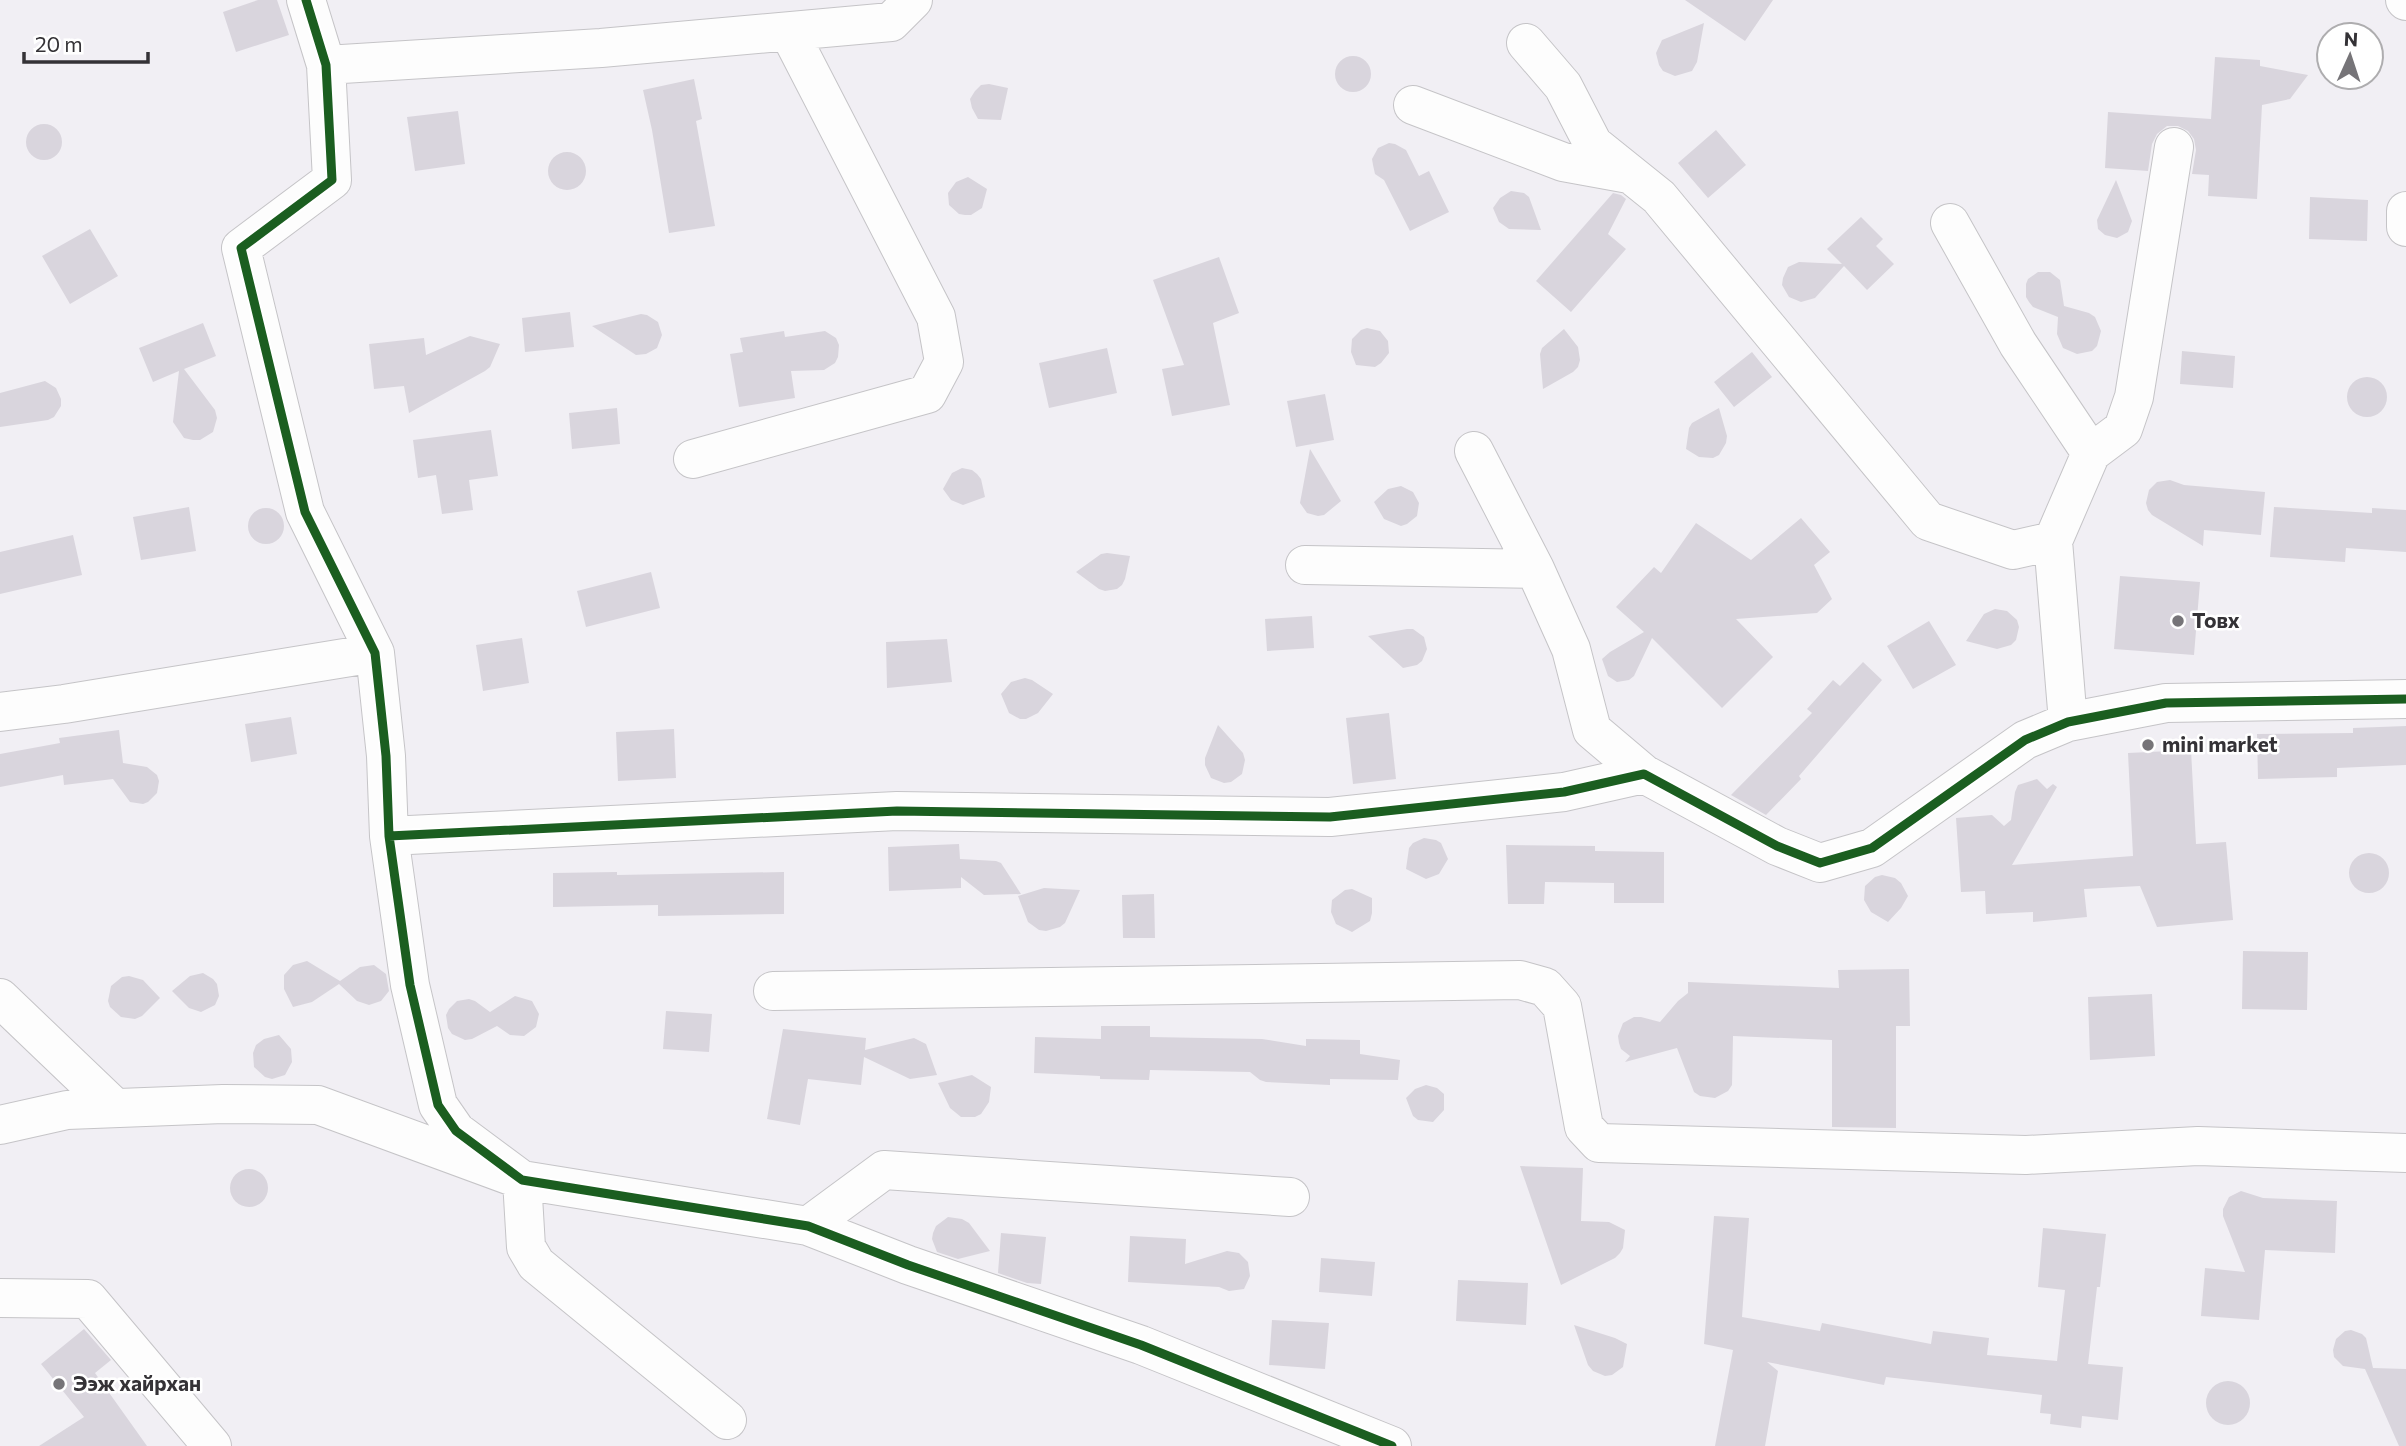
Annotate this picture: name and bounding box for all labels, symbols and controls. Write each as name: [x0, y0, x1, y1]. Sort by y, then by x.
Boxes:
scale bar: [24, 21, 149, 65]
north arrow: [2315, 21, 2385, 91]
text: N: [2343, 27, 2359, 50]
text: 20 m: [35, 31, 83, 56]
place label: Товх: [2192, 607, 2240, 632]
marker: Товх: [2170, 613, 2186, 629]
place label: mini market: [2162, 731, 2278, 756]
marker: mini market: [2140, 737, 2156, 753]
place label: Ээж хайрхан: [73, 1370, 201, 1395]
marker: Ээж хайрхан: [51, 1376, 67, 1392]

